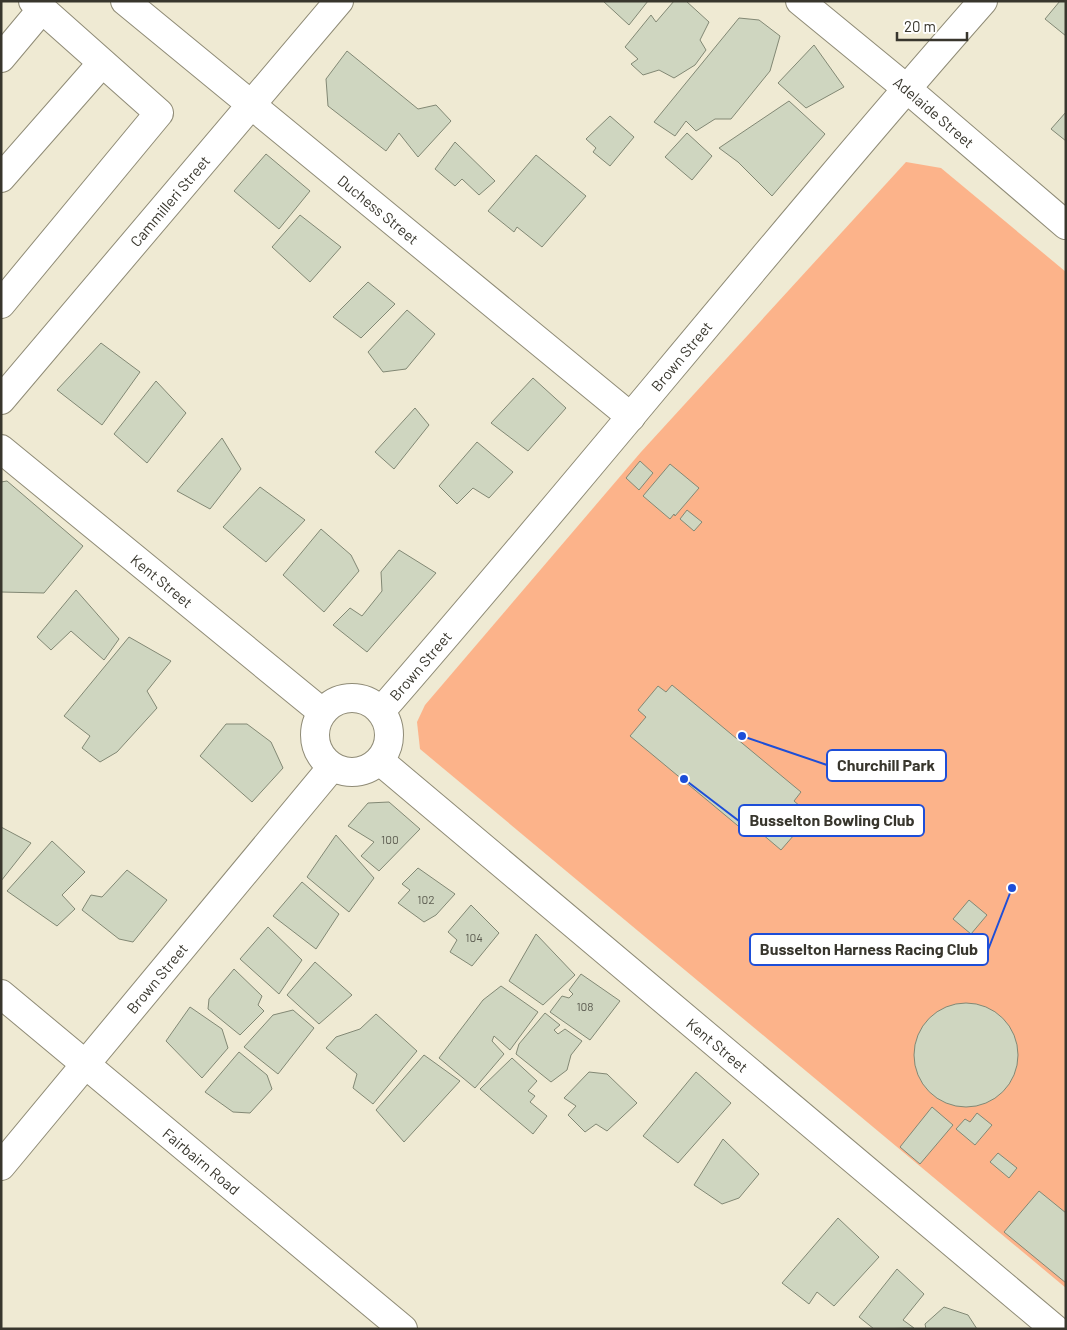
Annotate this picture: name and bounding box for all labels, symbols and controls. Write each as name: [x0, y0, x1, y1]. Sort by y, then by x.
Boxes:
scale bar: [897, 10, 967, 42]
text: 20 m: [904, 17, 936, 35]
street label: Adelaide Street: [890, 73, 978, 151]
street label: Cammilleri Street: [126, 152, 213, 250]
street label: Duchess Street: [334, 171, 422, 248]
street label: Brown Street: [647, 317, 716, 395]
street label: Kent Street: [127, 550, 196, 611]
street label: Brown Street: [385, 627, 455, 704]
callout: Churchill Park: [827, 750, 946, 781]
text: Churchill Park: [837, 755, 936, 774]
callout: Busselton Bowling Club: [739, 805, 924, 836]
text: Busselton Bowling Club: [749, 810, 915, 829]
house number: 100: [381, 832, 399, 846]
house number: 102: [417, 892, 435, 906]
house number: 104: [465, 930, 483, 944]
callout: Busselton Harness Racing Club: [750, 934, 988, 965]
text: Busselton Harness Racing Club: [760, 939, 978, 958]
street label: Brown Street: [123, 940, 191, 1017]
house number: 108: [576, 999, 594, 1013]
street label: Kent Street: [683, 1014, 752, 1076]
street label: Fairbairn Road: [159, 1124, 244, 1198]

